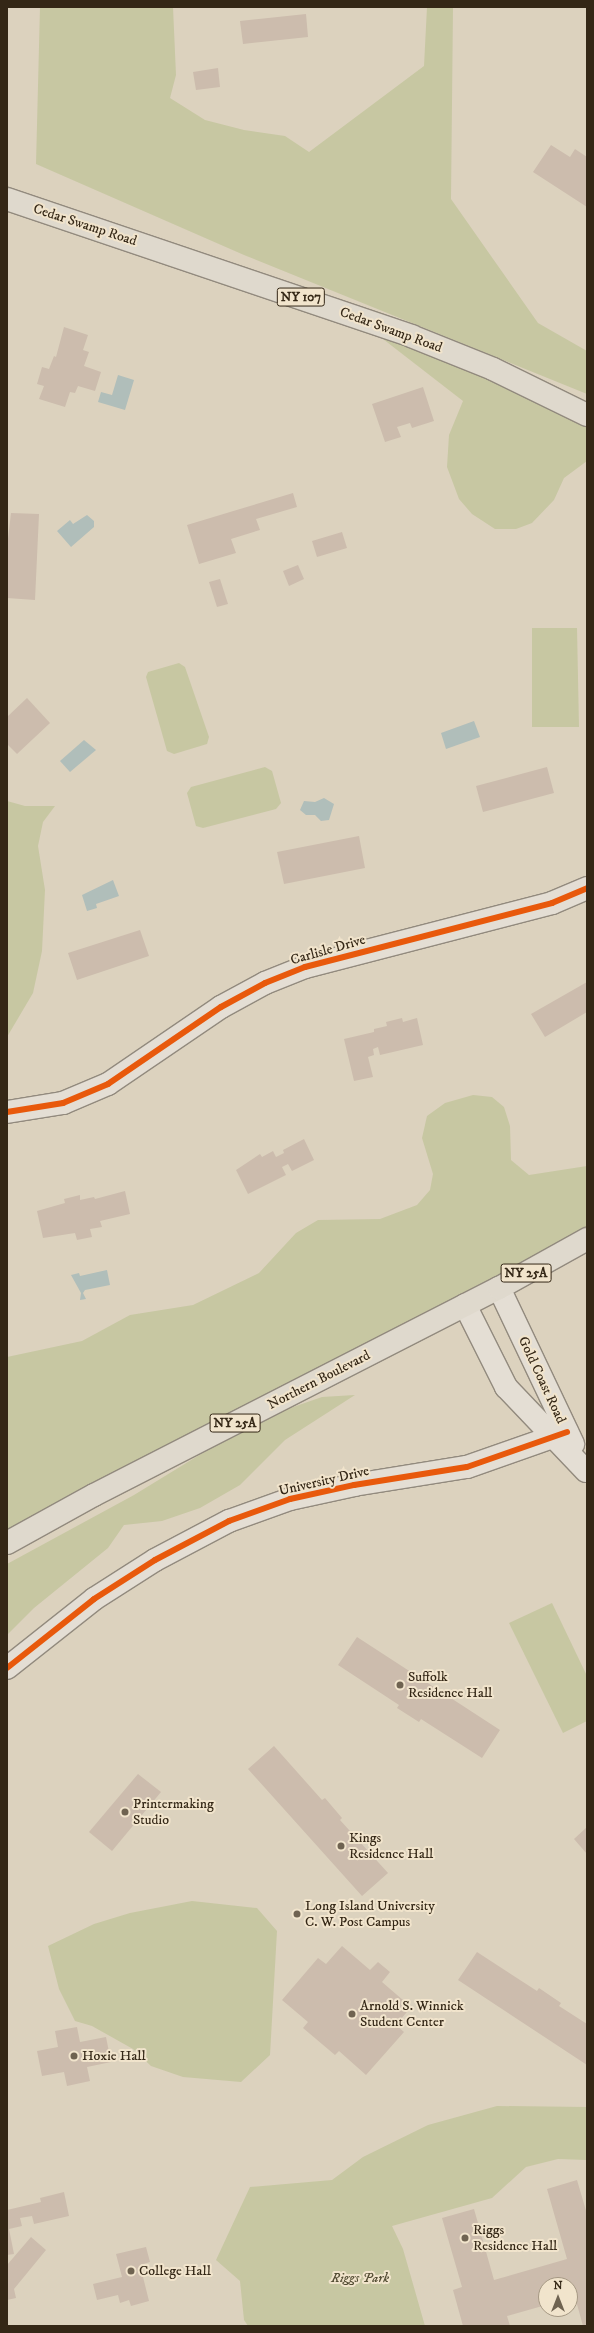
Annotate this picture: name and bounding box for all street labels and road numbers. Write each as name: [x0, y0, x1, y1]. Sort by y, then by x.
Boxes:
street label: Cedar Swamp Road: [31, 200, 139, 250]
road number: NY 107: [276, 286, 326, 308]
street label: Cedar Swamp Road: [337, 304, 445, 356]
street label: Carlisle Drive: [289, 931, 367, 969]
road number: NY 25A: [500, 1262, 552, 1284]
street label: Gold Coast Road: [515, 1334, 569, 1426]
street label: Northern Boulevard: [265, 1347, 373, 1413]
road number: NY 25A: [209, 1412, 261, 1434]
street label: University Drive: [277, 1462, 371, 1500]

